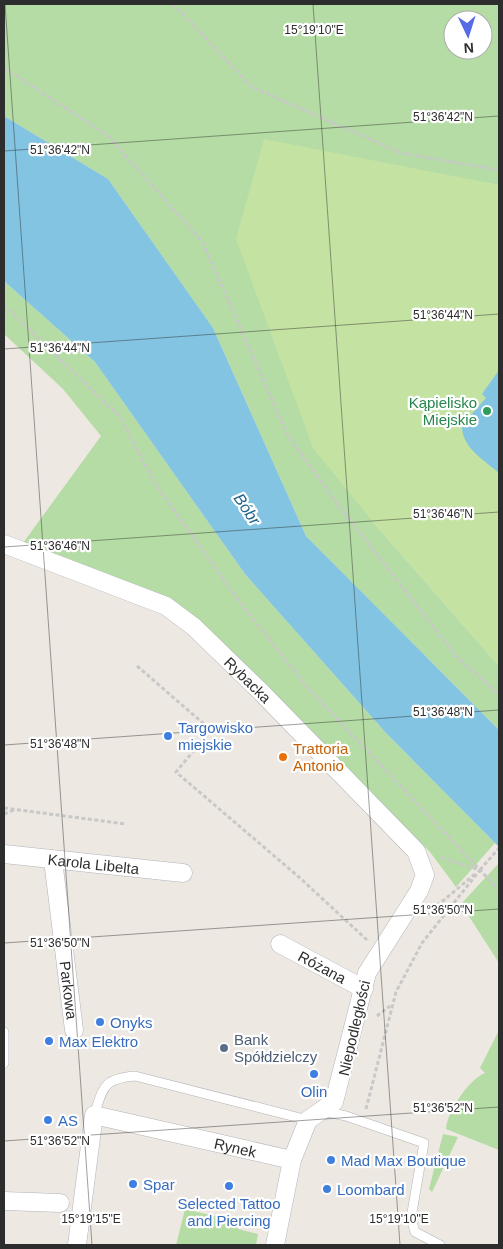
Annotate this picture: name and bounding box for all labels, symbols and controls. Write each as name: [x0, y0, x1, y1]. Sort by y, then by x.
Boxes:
north arrow: [443, 10, 493, 60]
text: 15°19'10"E: [284, 23, 344, 37]
text: N: [463, 40, 475, 56]
text: 51°36'42"N: [413, 110, 473, 124]
text: 51°36'42"N: [30, 143, 90, 157]
text: 51°36'44"N: [413, 308, 473, 322]
text: 51°36'44"N: [30, 341, 90, 355]
place label: Kąpielisko Miejskie: [409, 394, 477, 428]
marker: Kąpielisko Miejskie: [481, 405, 493, 417]
water label: Bóbr: [231, 490, 264, 528]
text: 51°36'46"N: [413, 507, 473, 521]
text: 51°36'46"N: [30, 539, 90, 553]
street label: Rybacka: [221, 653, 276, 707]
text: 51°36'48"N: [413, 705, 473, 719]
place label: Targowisko miejskie: [178, 719, 253, 753]
marker: Targowisko miejskie: [162, 730, 174, 742]
text: 51°36'48"N: [30, 737, 90, 751]
place label: Trattoria Antonio: [293, 740, 349, 774]
marker: Trattoria Antonio: [277, 751, 289, 763]
street label: Karola Libelta: [47, 850, 141, 877]
text: 51°36'50"N: [413, 903, 473, 917]
text: 51°36'50"N: [30, 936, 90, 950]
street label: Różana: [296, 947, 350, 987]
street label: Parkowa: [57, 960, 81, 1021]
street label: Niepodległości: [335, 979, 373, 1077]
place label: Onyks: [110, 1014, 153, 1031]
marker: Onyks: [94, 1016, 106, 1028]
place label: Bank Spółdzielczy: [234, 1031, 318, 1065]
place label: Max Elektro: [59, 1033, 138, 1050]
marker: Max Elektro: [43, 1035, 55, 1047]
marker: Bank Spółdzielczy: [218, 1042, 230, 1054]
marker: Olin: [308, 1068, 320, 1080]
place label: Olin: [301, 1083, 327, 1100]
text: 51°36'52"N: [413, 1101, 473, 1115]
place label: AS: [58, 1112, 78, 1129]
marker: AS: [42, 1114, 54, 1126]
text: 51°36'52"N: [30, 1134, 90, 1148]
street label: Rynek: [213, 1134, 258, 1160]
place label: Mad Max Boutique: [341, 1152, 466, 1169]
marker: Mad Max Boutique: [325, 1154, 337, 1166]
place label: Spar: [143, 1176, 175, 1193]
marker: Spar: [127, 1178, 139, 1190]
marker: Selected Tattoo and Piercing: [223, 1180, 235, 1192]
place label: Loombard: [337, 1181, 405, 1198]
marker: Loombard: [321, 1183, 333, 1195]
place label: Selected Tattoo and Piercing: [177, 1195, 281, 1229]
text: 15°19'15"E: [61, 1212, 121, 1226]
text: 15°19'10"E: [369, 1212, 429, 1226]

